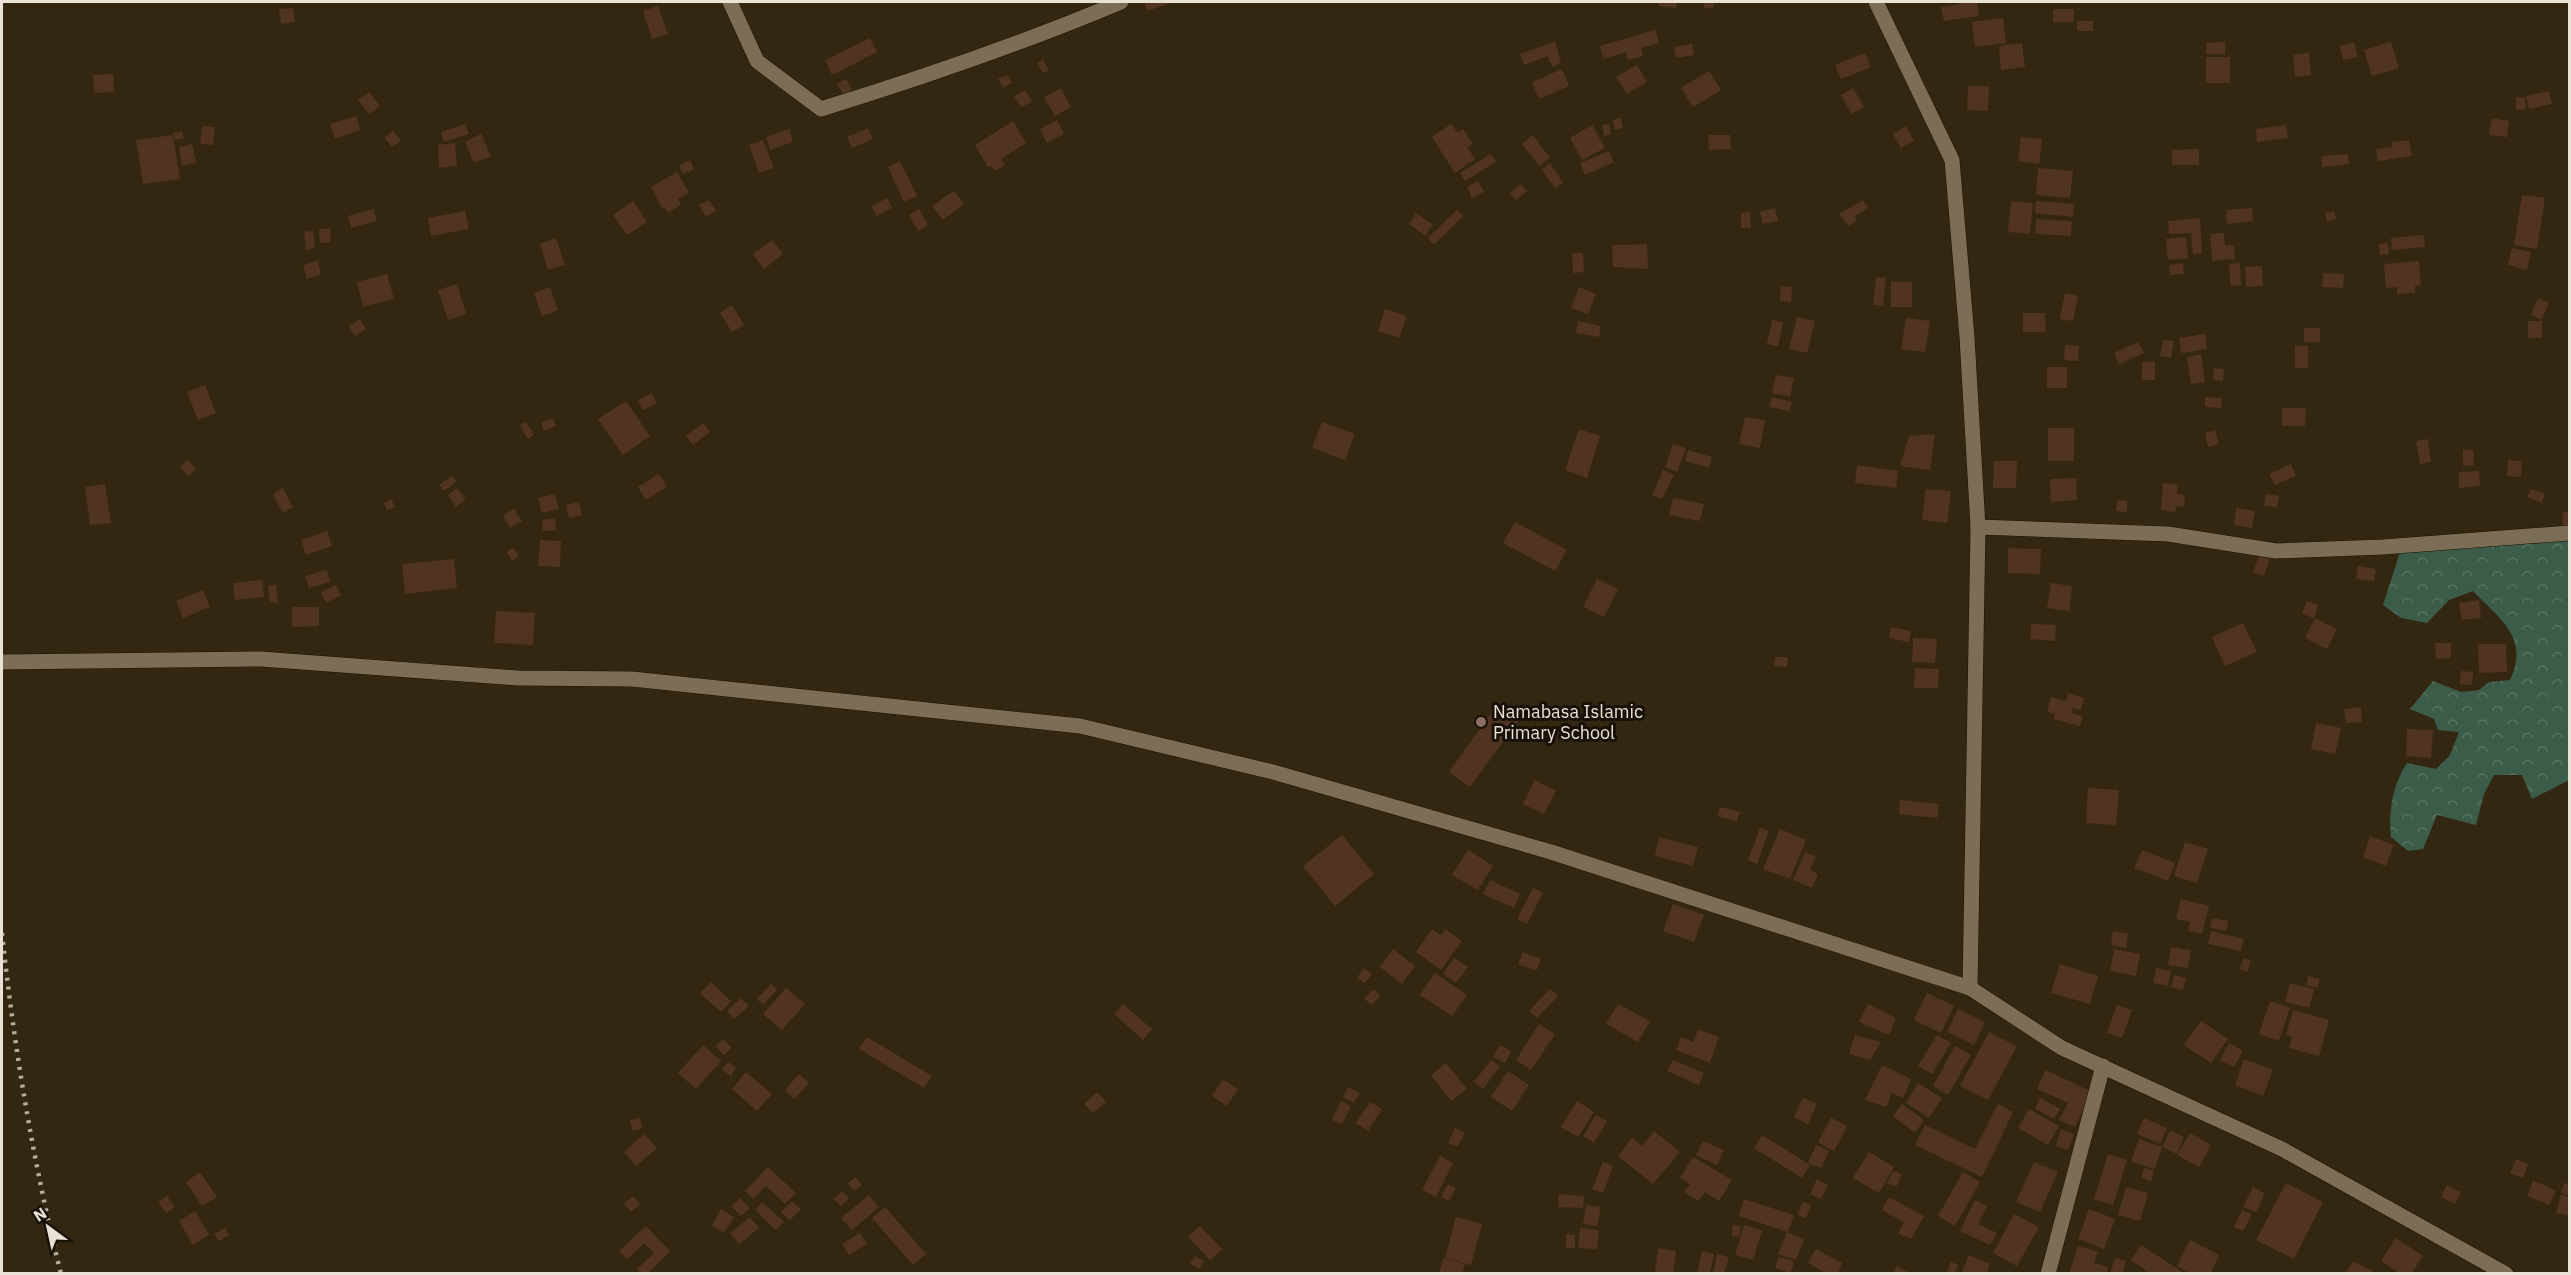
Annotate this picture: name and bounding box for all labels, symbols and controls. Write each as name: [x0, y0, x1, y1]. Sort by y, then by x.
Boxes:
place label: Namabasa Islamic Primary School: [1493, 700, 1643, 744]
marker: Namabasa Islamic Primary School: [1474, 715, 1488, 729]
north arrow: [18, 1197, 78, 1257]
text: N: [30, 1203, 50, 1226]

